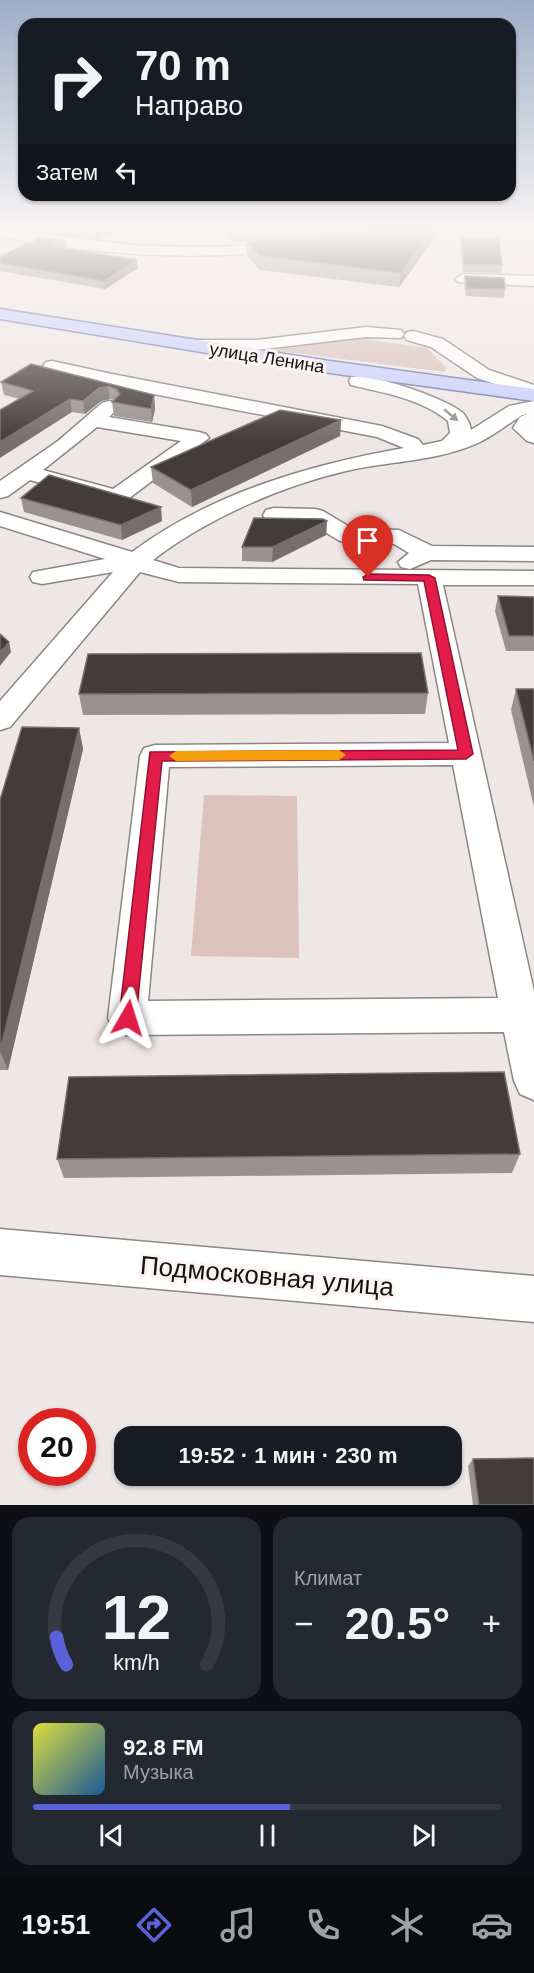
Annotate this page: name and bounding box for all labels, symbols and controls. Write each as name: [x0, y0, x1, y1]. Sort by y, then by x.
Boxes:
icon: right: [36, 42, 114, 120]
text: 70 m: [135, 42, 231, 89]
text: Направо: [135, 91, 243, 121]
icon: left: [110, 156, 143, 189]
text: Затем: [36, 160, 98, 185]
street label: улица Ленина: [208, 339, 327, 377]
one-way arrow: [443, 408, 458, 421]
pin: [342, 515, 393, 577]
icon: arrive: [351, 524, 384, 557]
position arrow: [96, 986, 160, 1050]
street label: Подмосковная улица: [139, 1250, 396, 1302]
speed limit sign: 20: [18, 1408, 96, 1486]
text: 19:52 · 1 мин · 230 m: [178, 1443, 398, 1468]
text: Климат: [294, 1567, 362, 1589]
text: 12: [102, 1583, 171, 1652]
text: 20.5°: [345, 1598, 450, 1649]
text: −: [294, 1605, 313, 1642]
text: +: [482, 1605, 501, 1642]
text: km/h: [113, 1651, 160, 1675]
text: 92.8 FM: [123, 1735, 204, 1760]
text: Музыка: [123, 1761, 194, 1783]
icon: previous: [95, 1819, 128, 1852]
icon: pause: [251, 1819, 284, 1852]
icon: next: [407, 1819, 440, 1852]
icon: directions: [133, 1904, 175, 1946]
icon: music: [217, 1904, 259, 1946]
icon: phone: [302, 1904, 344, 1946]
icon: climate: [386, 1904, 428, 1946]
icon: car: [471, 1904, 513, 1946]
text: 19:51: [21, 1910, 90, 1940]

